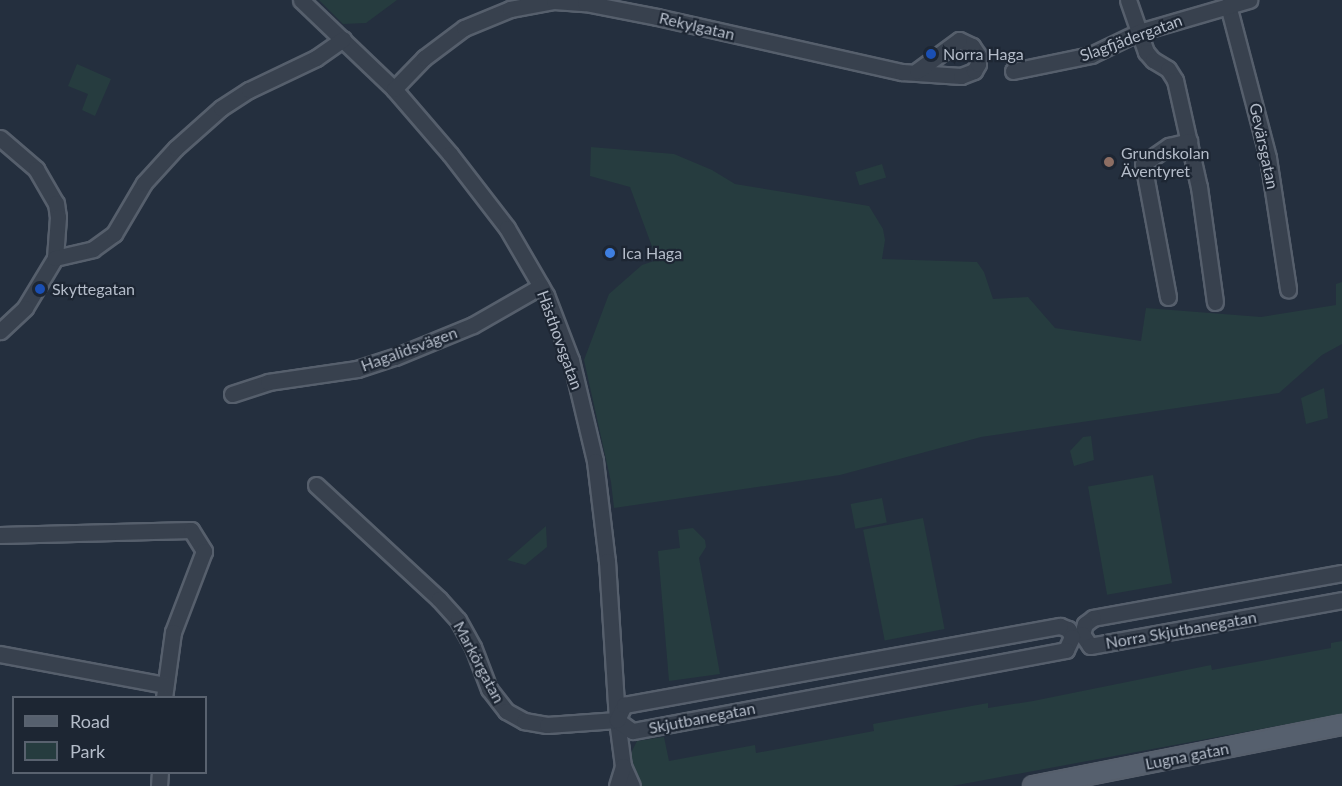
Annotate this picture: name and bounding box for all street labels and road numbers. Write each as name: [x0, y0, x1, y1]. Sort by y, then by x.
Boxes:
street label: Rekylgatan: [657, 8, 737, 44]
street label: Slagfjädergatan: [1077, 11, 1185, 65]
street label: Gevärsgatan: [1246, 101, 1282, 191]
street label: Hästhovsgatan: [533, 288, 587, 392]
street label: Hagalidsvägen: [358, 323, 460, 375]
street label: Norra Skjutbanegatan: [1104, 607, 1258, 653]
street label: Markörgatan: [450, 618, 508, 706]
street label: Skjutbanegatan: [647, 698, 757, 738]
street label: Lugna gatan: [1144, 738, 1230, 774]

